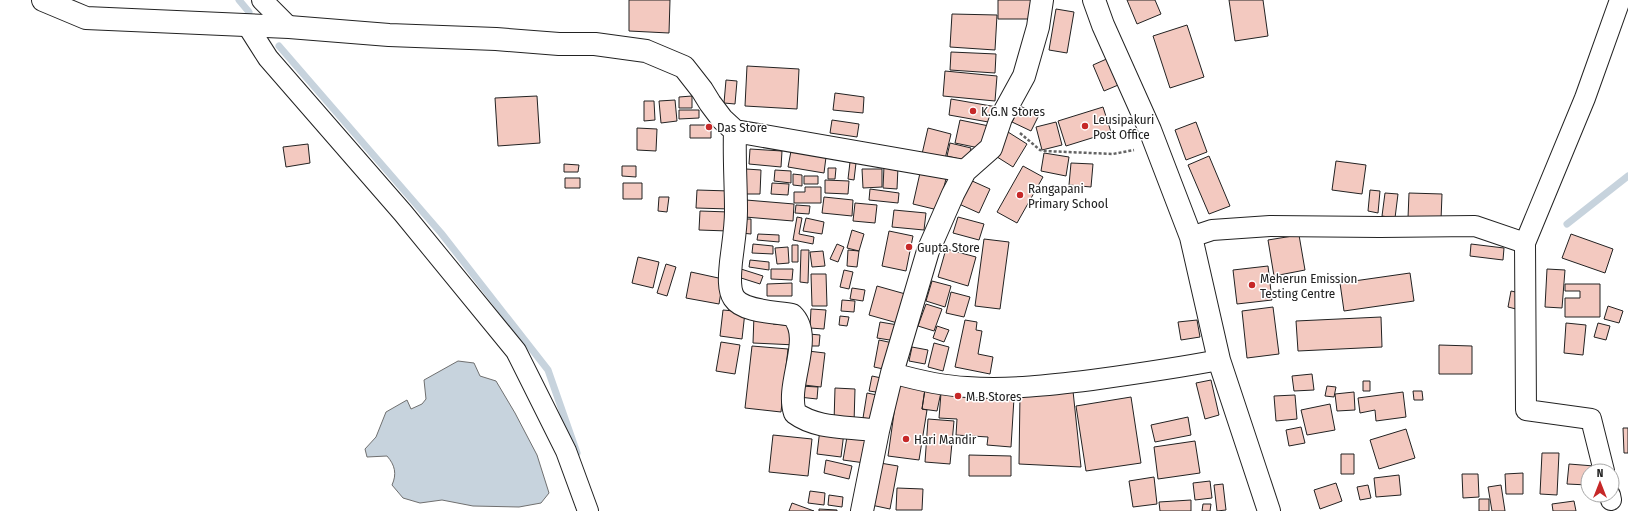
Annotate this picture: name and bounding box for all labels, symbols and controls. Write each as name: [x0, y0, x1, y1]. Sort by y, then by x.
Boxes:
place label: K.G.N Stores: [981, 104, 1045, 119]
marker: K.G.N Stores: [968, 106, 978, 116]
place label: Leusipakuri Post Office: [1093, 112, 1154, 142]
place label: Das Store: [717, 120, 767, 135]
marker: Leusipakuri Post Office: [1080, 121, 1090, 131]
marker: Das Store: [704, 122, 714, 132]
place label: Rangapani Primary School: [1028, 181, 1109, 211]
marker: Rangapani Primary School: [1015, 190, 1025, 200]
place label: Gupta Store: [917, 240, 980, 255]
marker: Gupta Store: [904, 242, 914, 252]
place label: Meherun Emission Testing Centre: [1260, 271, 1357, 301]
marker: Meherun Emission Testing Centre: [1247, 280, 1257, 290]
place label: M.B Stores: [966, 389, 1022, 404]
marker: M.B Stores: [953, 391, 963, 401]
place label: Hari Mandir: [914, 432, 977, 447]
marker: Hari Mandir: [901, 434, 911, 444]
north arrow: [1580, 463, 1620, 503]
text: N: [1597, 467, 1603, 480]

